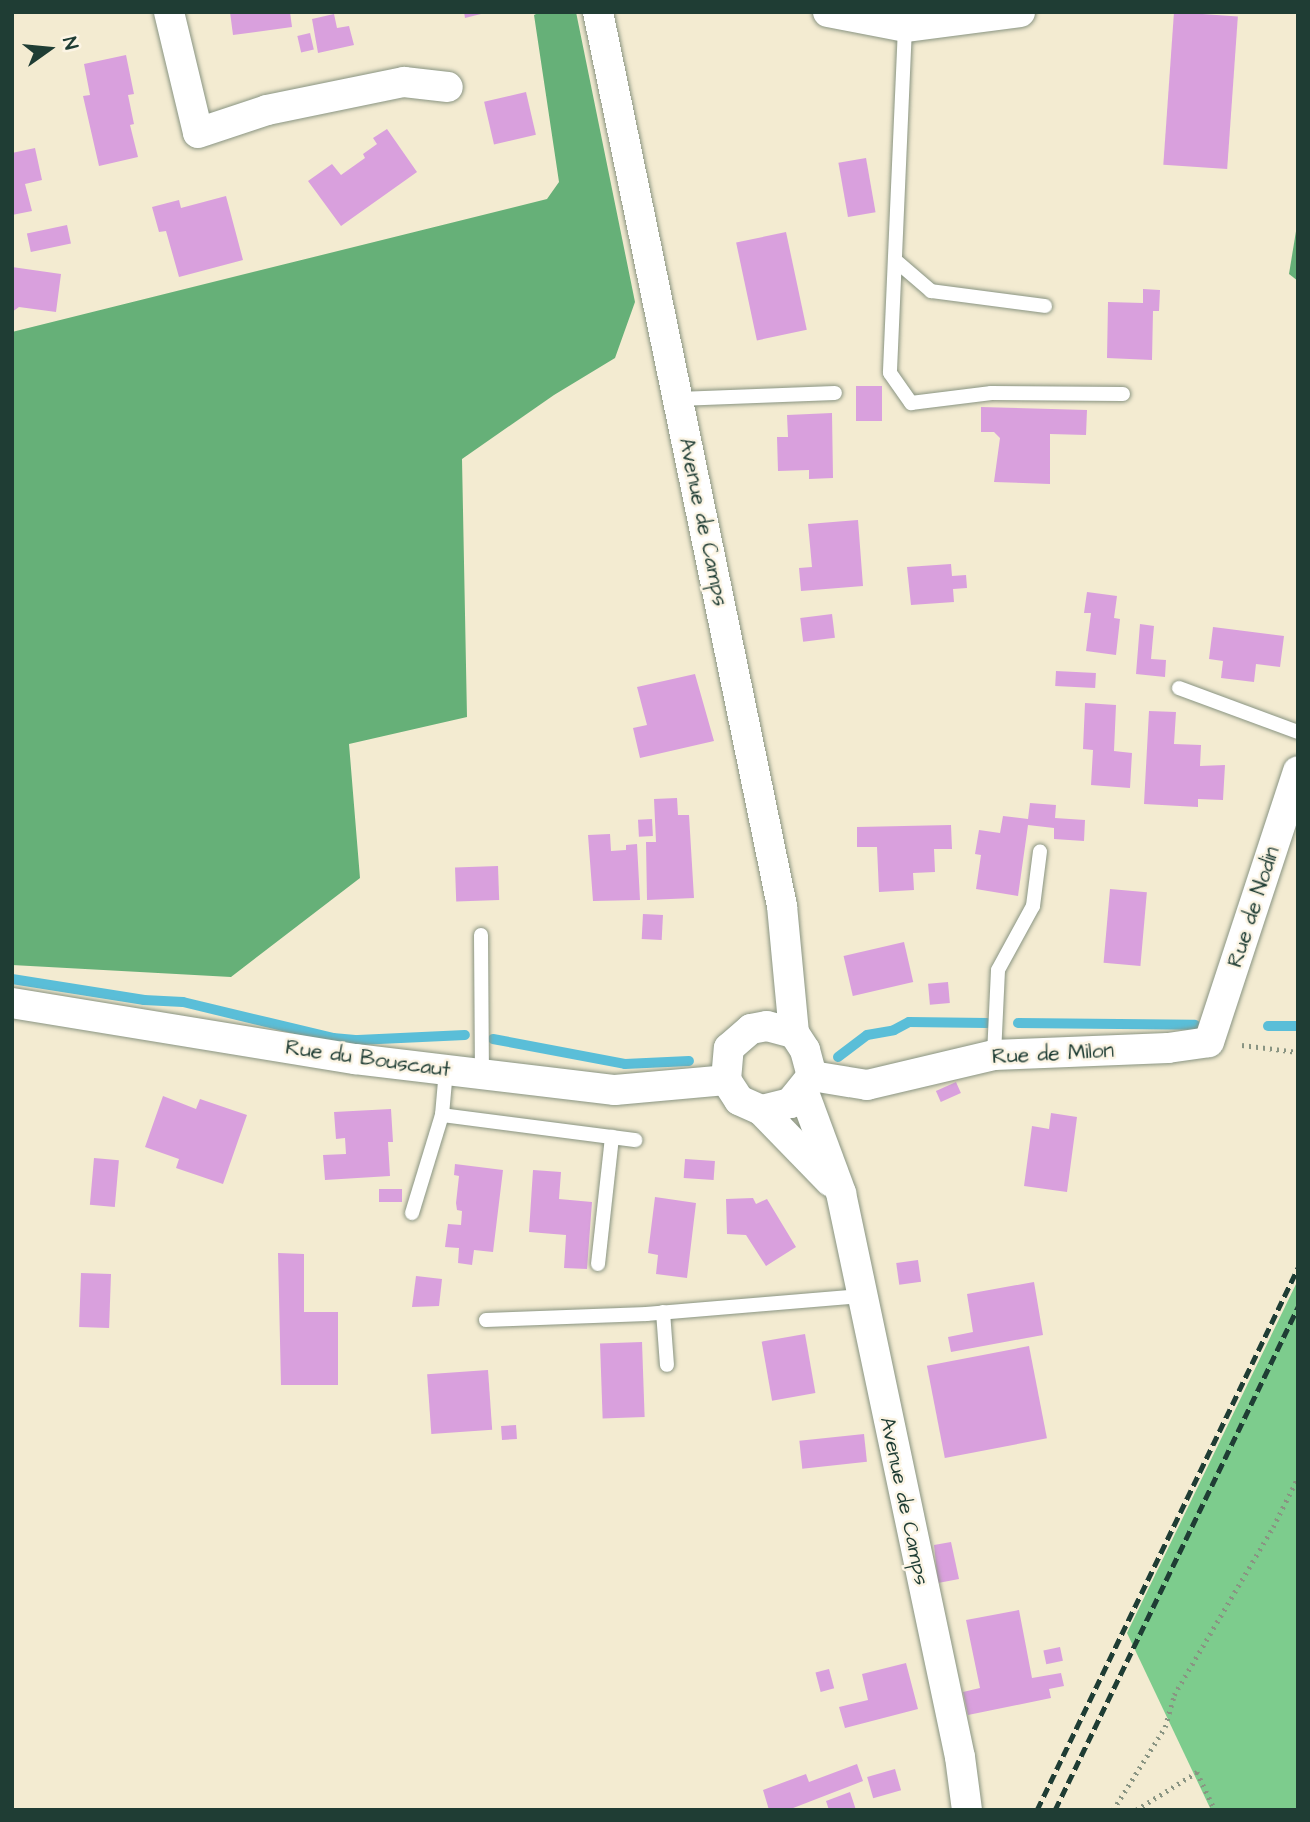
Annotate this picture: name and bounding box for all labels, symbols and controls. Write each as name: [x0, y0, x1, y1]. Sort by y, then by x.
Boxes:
north arrow: [14, 14, 84, 84]
text: N: [55, 34, 84, 53]
street label: Avenue de Camps: [673, 436, 733, 608]
street label: Rue de Nodin: [1223, 843, 1285, 971]
street label: Rue du Bouscaut: [284, 1035, 452, 1083]
street label: Rue de Milon: [991, 1038, 1115, 1070]
street label: Avenue de Camps: [874, 1415, 934, 1587]

